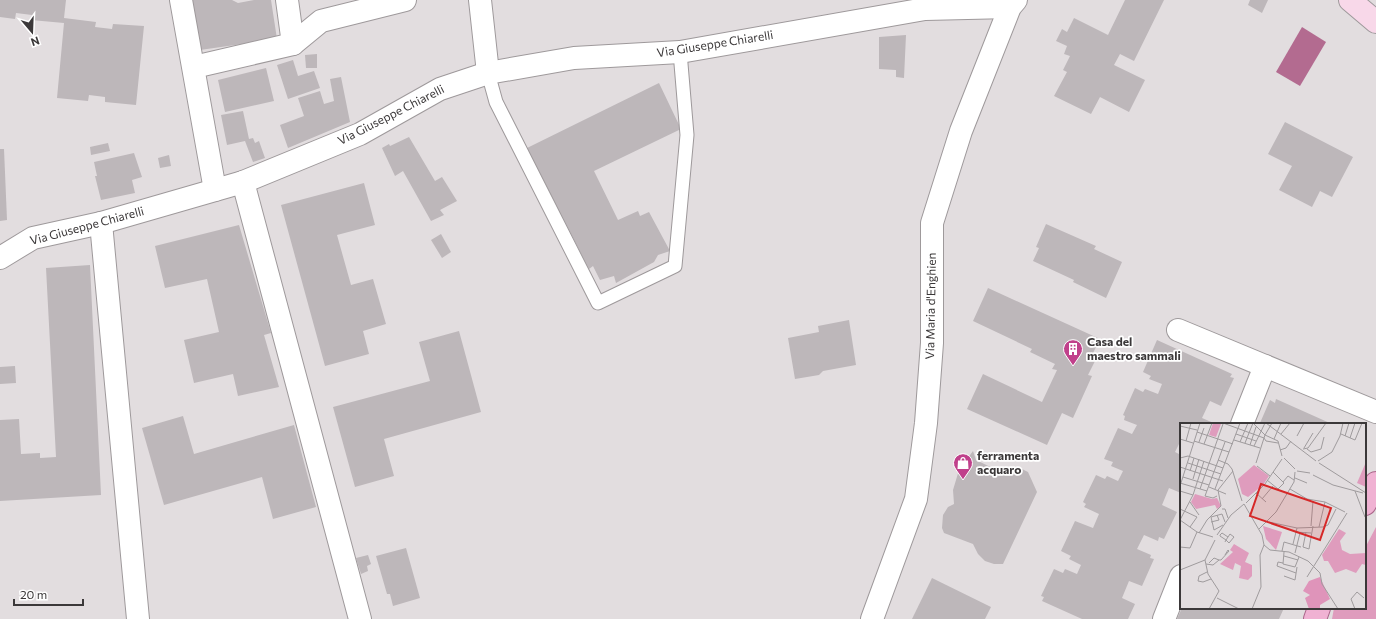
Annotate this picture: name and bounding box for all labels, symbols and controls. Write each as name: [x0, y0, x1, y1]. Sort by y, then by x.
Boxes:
north arrow: [12, 12, 52, 52]
street label: Via Giuseppe Chiarelli: [656, 27, 774, 59]
text: N: [29, 34, 41, 49]
street label: Via Giuseppe Chiarelli: [335, 81, 446, 147]
street label: Via Giuseppe Chiarelli: [28, 203, 145, 247]
street label: Via Maria d'Enghien: [922, 252, 938, 360]
place label: Casa del maestro sammali: [1087, 334, 1181, 362]
building icon: Casa del maestro sammali: [1062, 338, 1084, 366]
inset map: [1180, 423, 1366, 609]
place label: ferramenta acquaro: [977, 448, 1039, 476]
shop icon: ferramenta acquaro: [952, 452, 974, 480]
scale bar: [14, 581, 83, 607]
text: 20 m: [20, 587, 47, 601]

